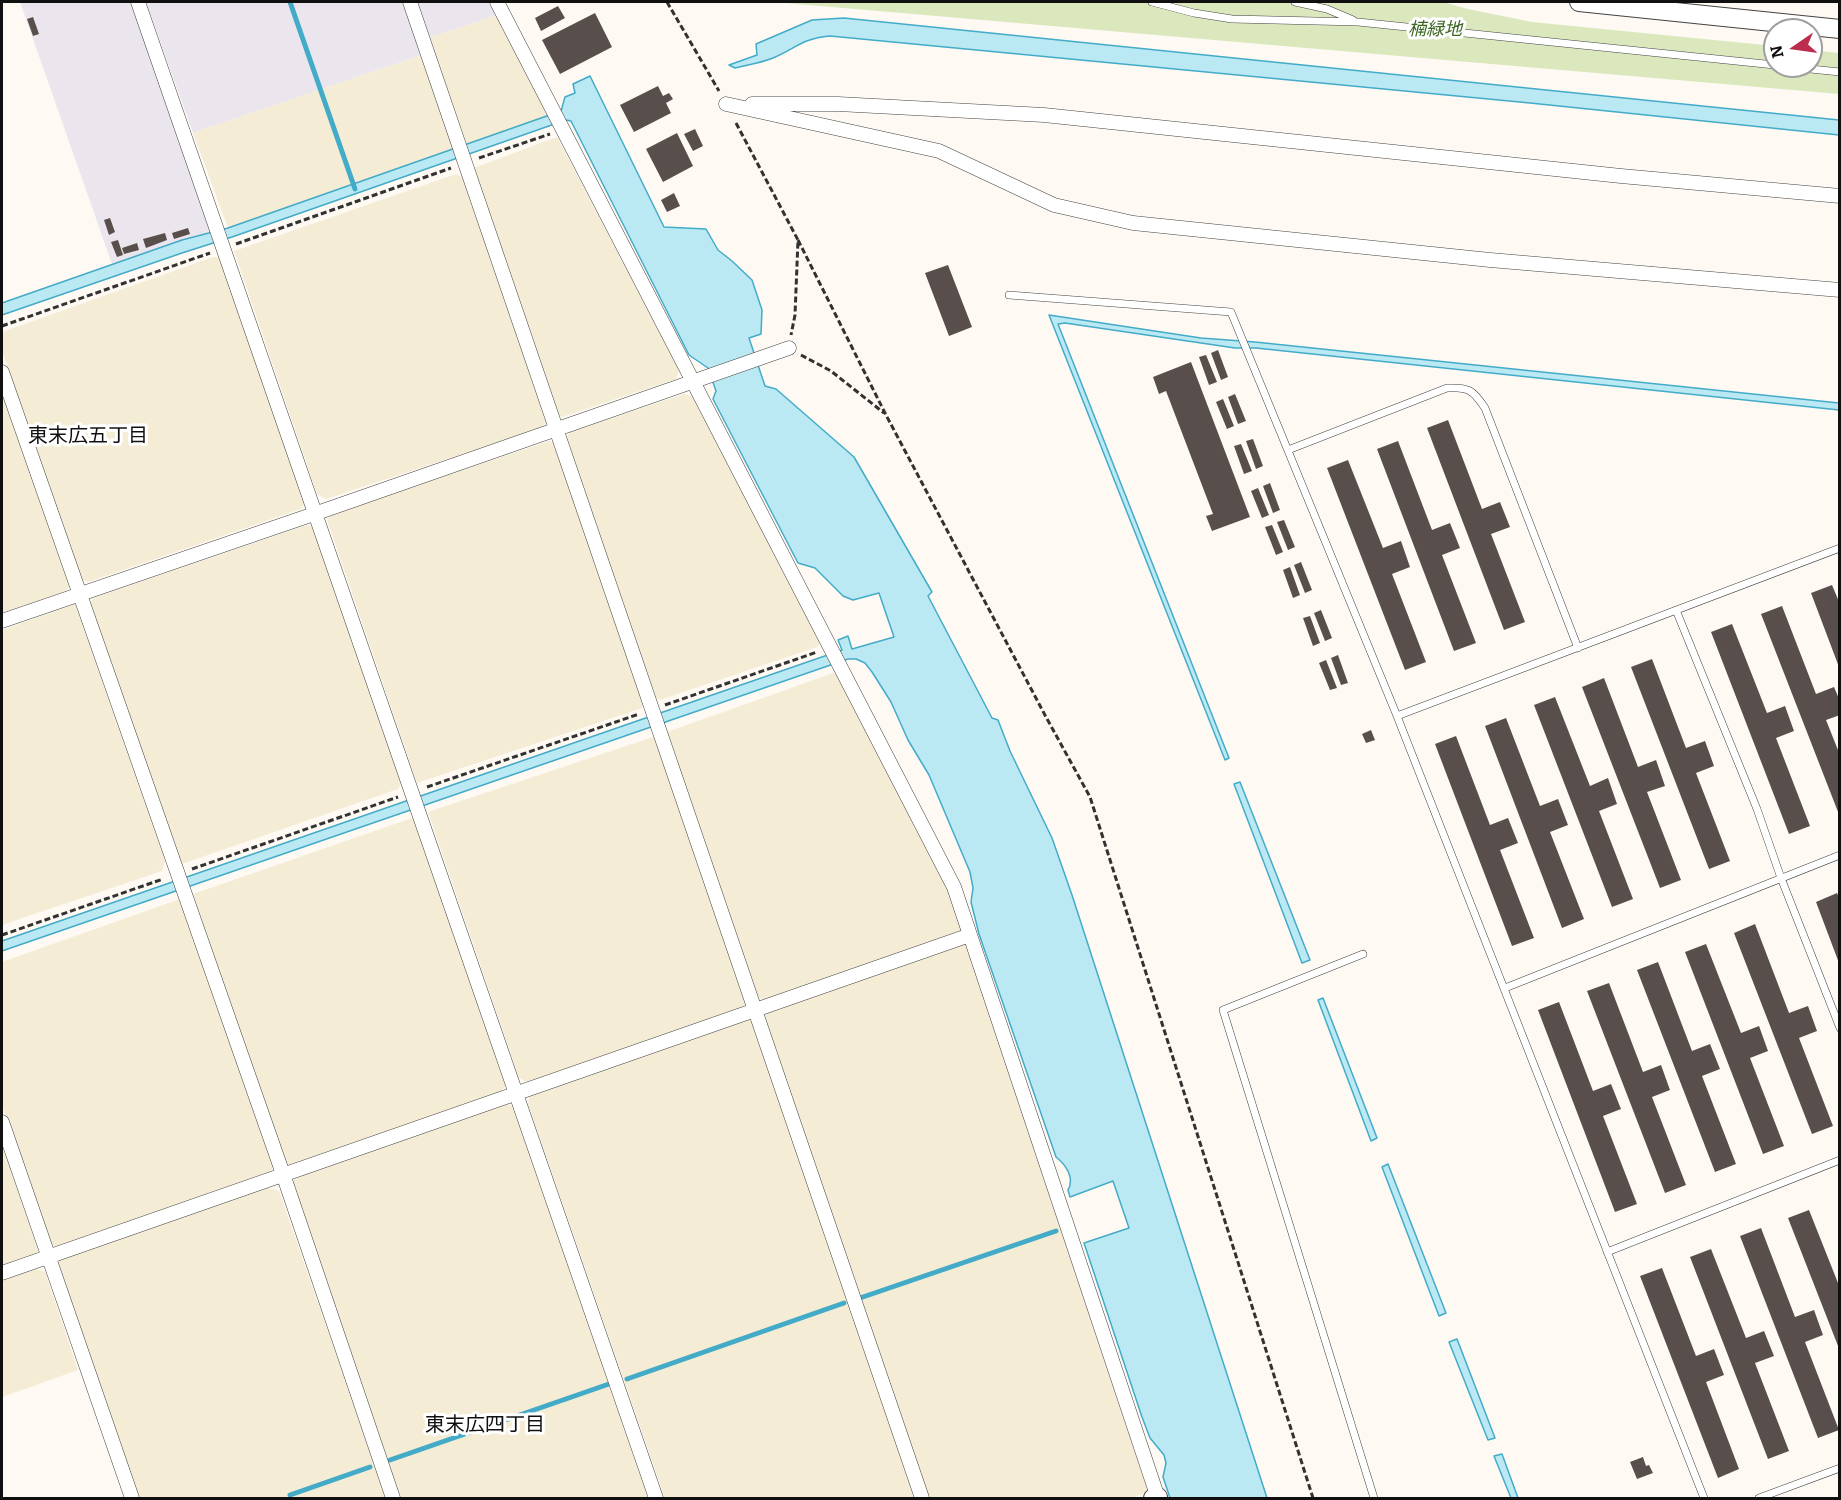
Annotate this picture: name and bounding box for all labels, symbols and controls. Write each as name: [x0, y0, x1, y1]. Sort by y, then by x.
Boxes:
north arrow: [1763, 18, 1823, 78]
park label: 楠緑地: [1408, 19, 1462, 41]
text: N: [1766, 44, 1788, 60]
district label: 東末広五丁目: [28, 424, 148, 448]
district label: 東末広四丁目: [425, 1413, 545, 1437]

